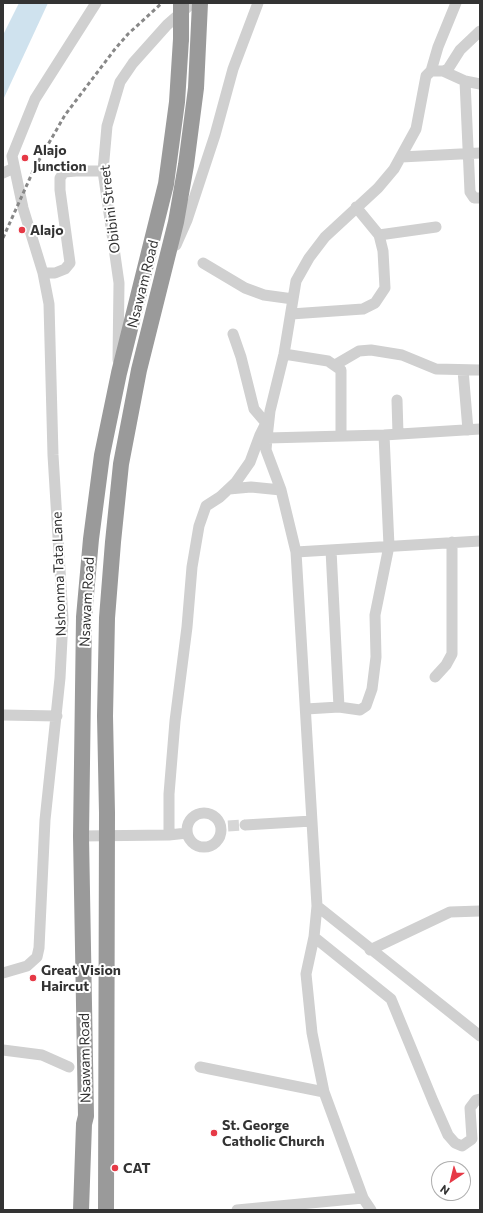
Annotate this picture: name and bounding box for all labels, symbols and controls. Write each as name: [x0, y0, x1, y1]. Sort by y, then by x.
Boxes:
place label: Alajo Junction: [33, 142, 87, 174]
marker: Alajo Junction: [20, 153, 30, 163]
street label: Obibini Street: [96, 164, 124, 254]
place label: Alajo: [30, 222, 64, 238]
marker: Alajo: [17, 225, 27, 235]
street label: Nsawam Road: [124, 238, 162, 330]
street label: Nshonma Tata Lane: [48, 511, 70, 637]
street label: Nsawam Road: [76, 557, 98, 647]
place label: Great Vision Haircut: [41, 962, 121, 994]
marker: Great Vision Haircut: [28, 973, 38, 983]
street label: Nsawam Road: [76, 1013, 94, 1103]
place label: St. George Catholic Church: [222, 1117, 325, 1150]
marker: St. George Catholic Church: [209, 1128, 219, 1138]
place label: CAT: [123, 1160, 150, 1176]
north arrow: [431, 1161, 471, 1201]
marker: CAT: [110, 1163, 120, 1173]
text: N: [437, 1183, 452, 1198]

